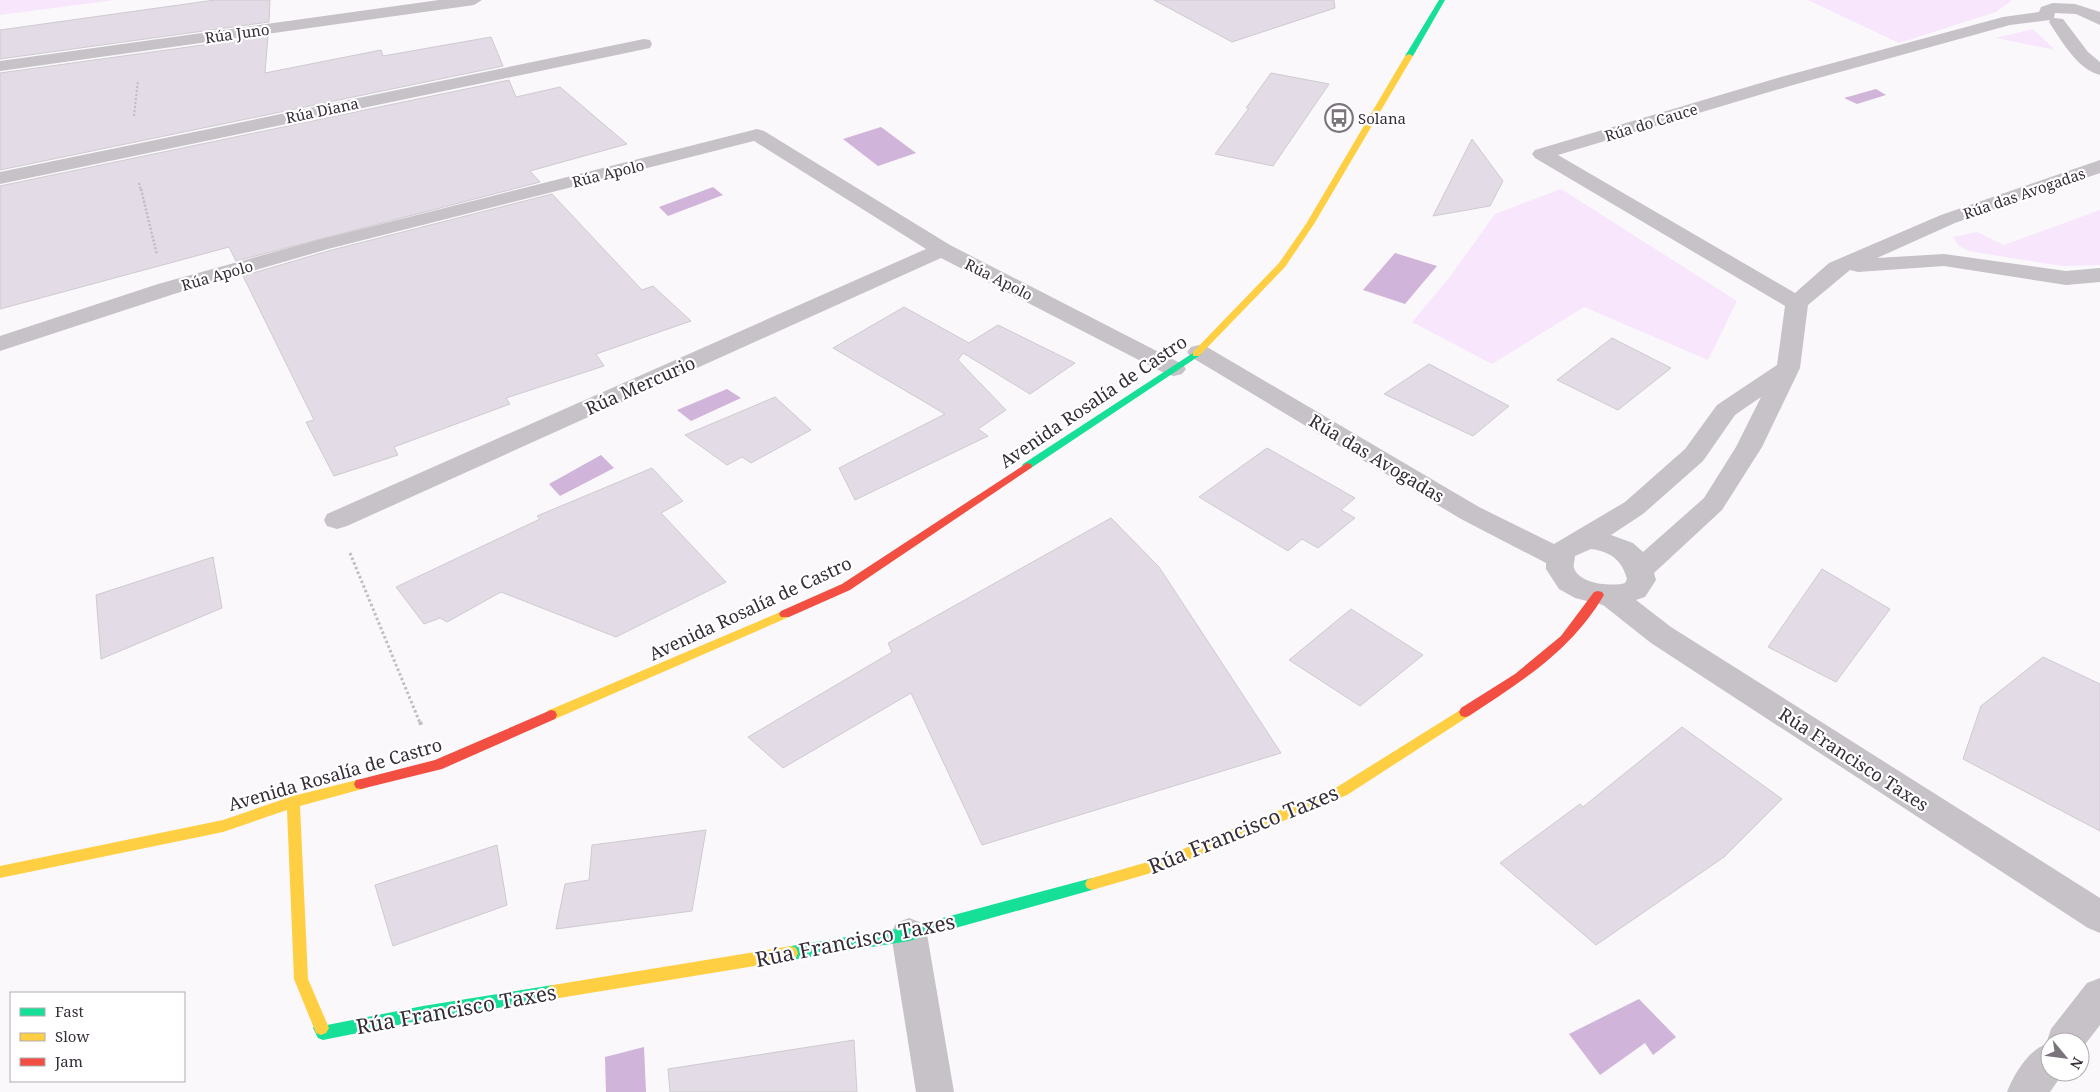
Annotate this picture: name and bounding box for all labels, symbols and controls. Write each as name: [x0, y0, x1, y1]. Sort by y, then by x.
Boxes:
street label: Rúa Juno: [203, 19, 271, 47]
street label: Rúa Diana: [284, 93, 360, 127]
street label: Rúa do Cauce: [1602, 98, 1700, 146]
bus stop icon: Solana: [1324, 103, 1354, 133]
place label: Solana: [1358, 108, 1406, 128]
street label: Rúa Apolo: [570, 154, 646, 192]
street label: Rúa das Avogadas: [1960, 163, 2088, 223]
street label: Rúa Apolo: [962, 253, 1036, 305]
street label: Rúa Apolo: [179, 255, 255, 295]
street label: Avenida Rosalía de Castro: [995, 329, 1191, 473]
street label: Rúa Mercurio: [581, 350, 699, 420]
street label: Rúa das Avogadas: [1305, 408, 1449, 508]
street label: Avenida Rosalía de Castro: [645, 550, 855, 666]
street label: Rúa Francisco Taxes: [1775, 702, 1933, 816]
street label: Avenida Rosalía de Castro: [225, 732, 445, 816]
street label: Rúa Francisco Taxes: [1144, 778, 1342, 880]
street label: Rúa Francisco Taxes: [753, 907, 957, 973]
street label: Rúa Francisco Taxes: [354, 978, 558, 1040]
legend: [10, 992, 185, 1082]
text: Fast: [55, 1001, 84, 1021]
text: Slow: [55, 1026, 89, 1046]
north arrow: [2040, 1032, 2090, 1082]
text: Jam: [54, 1051, 83, 1071]
text: N: [2066, 1054, 2088, 1073]

